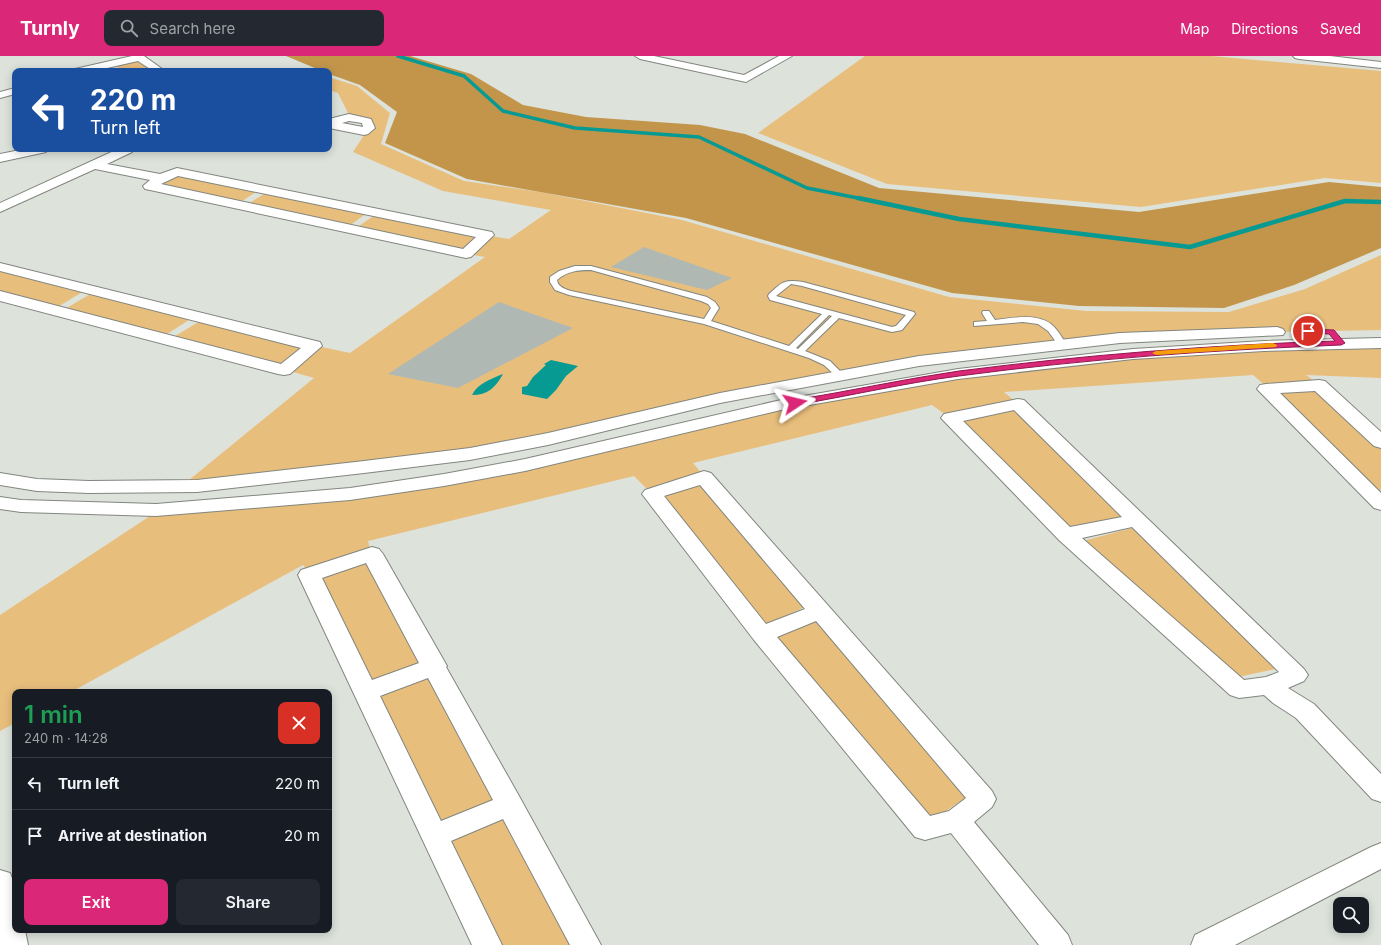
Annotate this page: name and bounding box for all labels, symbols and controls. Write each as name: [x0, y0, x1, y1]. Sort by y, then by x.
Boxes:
search box: [104, 10, 384, 46]
text: Turnly: [20, 17, 80, 40]
icon: search: [118, 17, 140, 39]
text: Search here: [150, 19, 235, 38]
text: Map: [1180, 20, 1209, 37]
text: Directions: [1231, 20, 1298, 37]
text: Saved: [1320, 20, 1361, 37]
text: 220 m: [90, 83, 176, 117]
icon: left: [24, 84, 76, 136]
text: Turn left: [90, 117, 160, 138]
pin: [1291, 314, 1325, 348]
icon: arrive: [1297, 320, 1319, 342]
position arrow: [774, 382, 816, 424]
text: 1 min: [24, 700, 83, 729]
button: close: [278, 702, 320, 744]
text: 240 m · 14:28: [24, 730, 108, 746]
icon: left: [24, 773, 46, 795]
text: Turn left: [58, 774, 119, 793]
text: 220 m: [275, 774, 320, 793]
icon: arrive: [24, 825, 46, 847]
text: Arrive at destination: [58, 826, 207, 845]
text: 20 m: [284, 826, 320, 845]
button: Exit: [24, 879, 168, 925]
button: Share: [176, 879, 320, 925]
map controls: [1333, 897, 1369, 933]
button: search: [1333, 897, 1369, 933]

